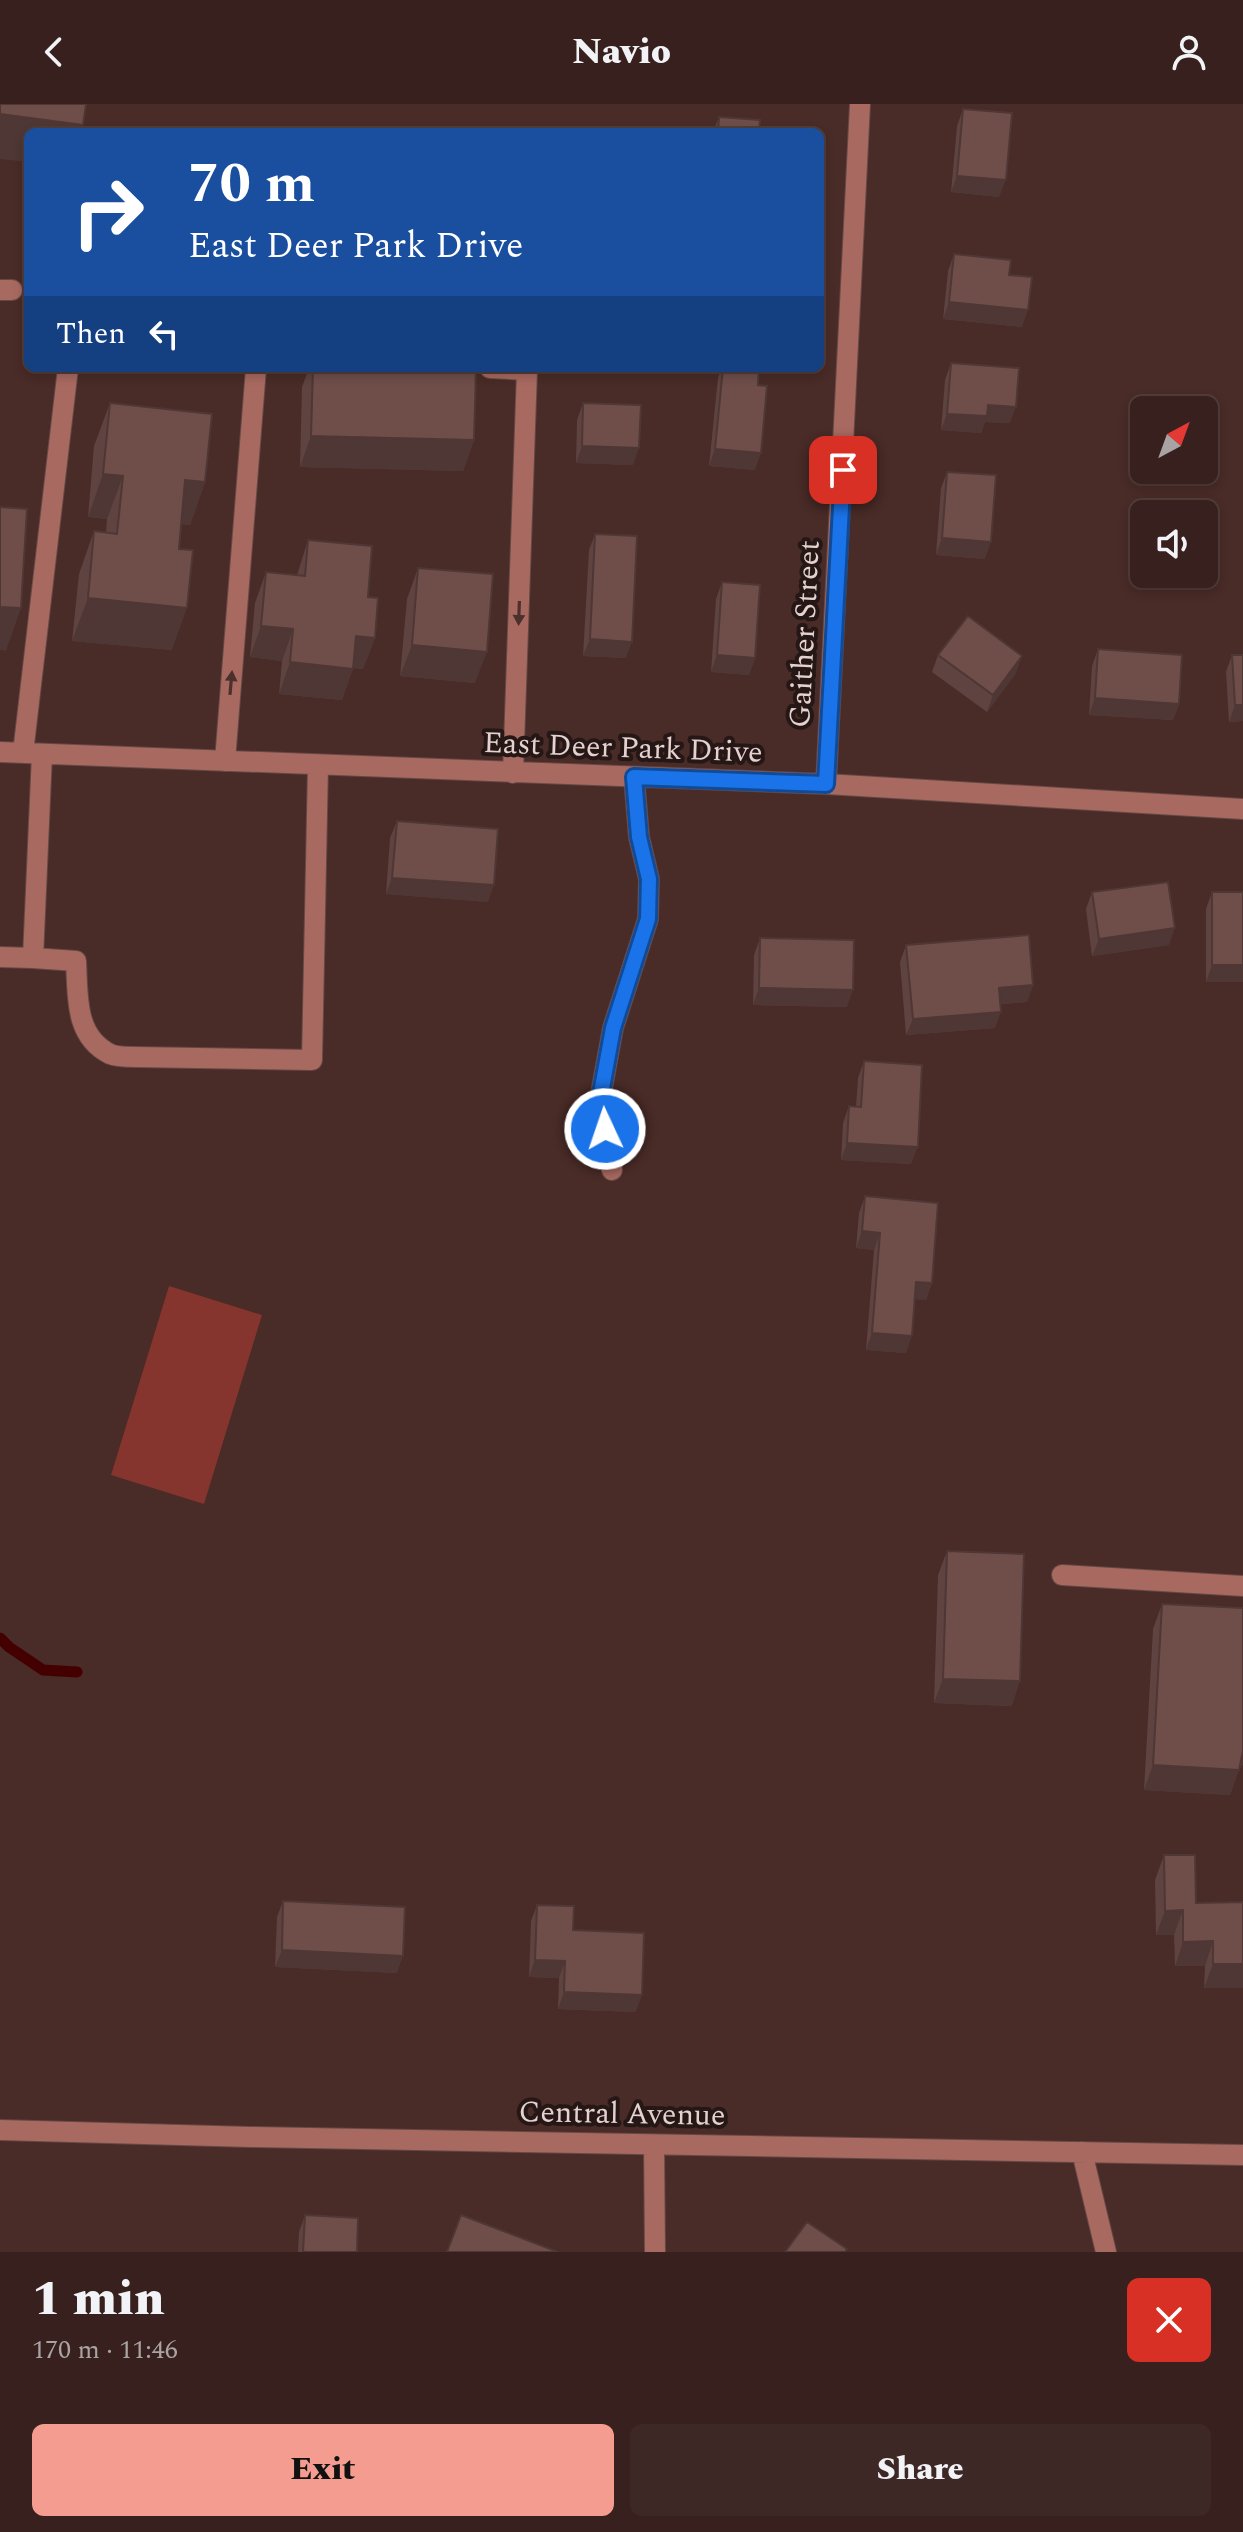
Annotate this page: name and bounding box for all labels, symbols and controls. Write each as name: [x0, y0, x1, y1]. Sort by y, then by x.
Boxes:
text: Navio: [572, 25, 671, 80]
icon: back: [32, 30, 76, 74]
icon: person: [1167, 30, 1211, 74]
text: 70 m: [188, 142, 315, 227]
icon: right: [56, 160, 160, 264]
text: East Deer Park Drive: [188, 219, 523, 274]
text: Then: [56, 311, 126, 357]
icon: left: [142, 312, 186, 356]
north arrow: [1130, 396, 1218, 484]
map controls: [1130, 396, 1218, 588]
pin: [809, 436, 877, 504]
icon: arrive: [821, 448, 865, 492]
button: sound: [1130, 500, 1218, 588]
street label: Gaither Street: [777, 539, 833, 729]
one-way arrow: [512, 601, 525, 626]
one-way arrow: [225, 670, 238, 695]
street label: East Deer Park Drive: [482, 720, 763, 776]
position arrow: [563, 1087, 647, 1171]
street label: Central Avenue: [518, 2089, 726, 2139]
text: 1 min: [32, 2263, 165, 2336]
button: close: [1127, 2278, 1211, 2362]
text: 170 m · 11:46: [32, 2330, 178, 2370]
button: Exit: [32, 2424, 614, 2516]
button: Share: [630, 2424, 1211, 2516]

